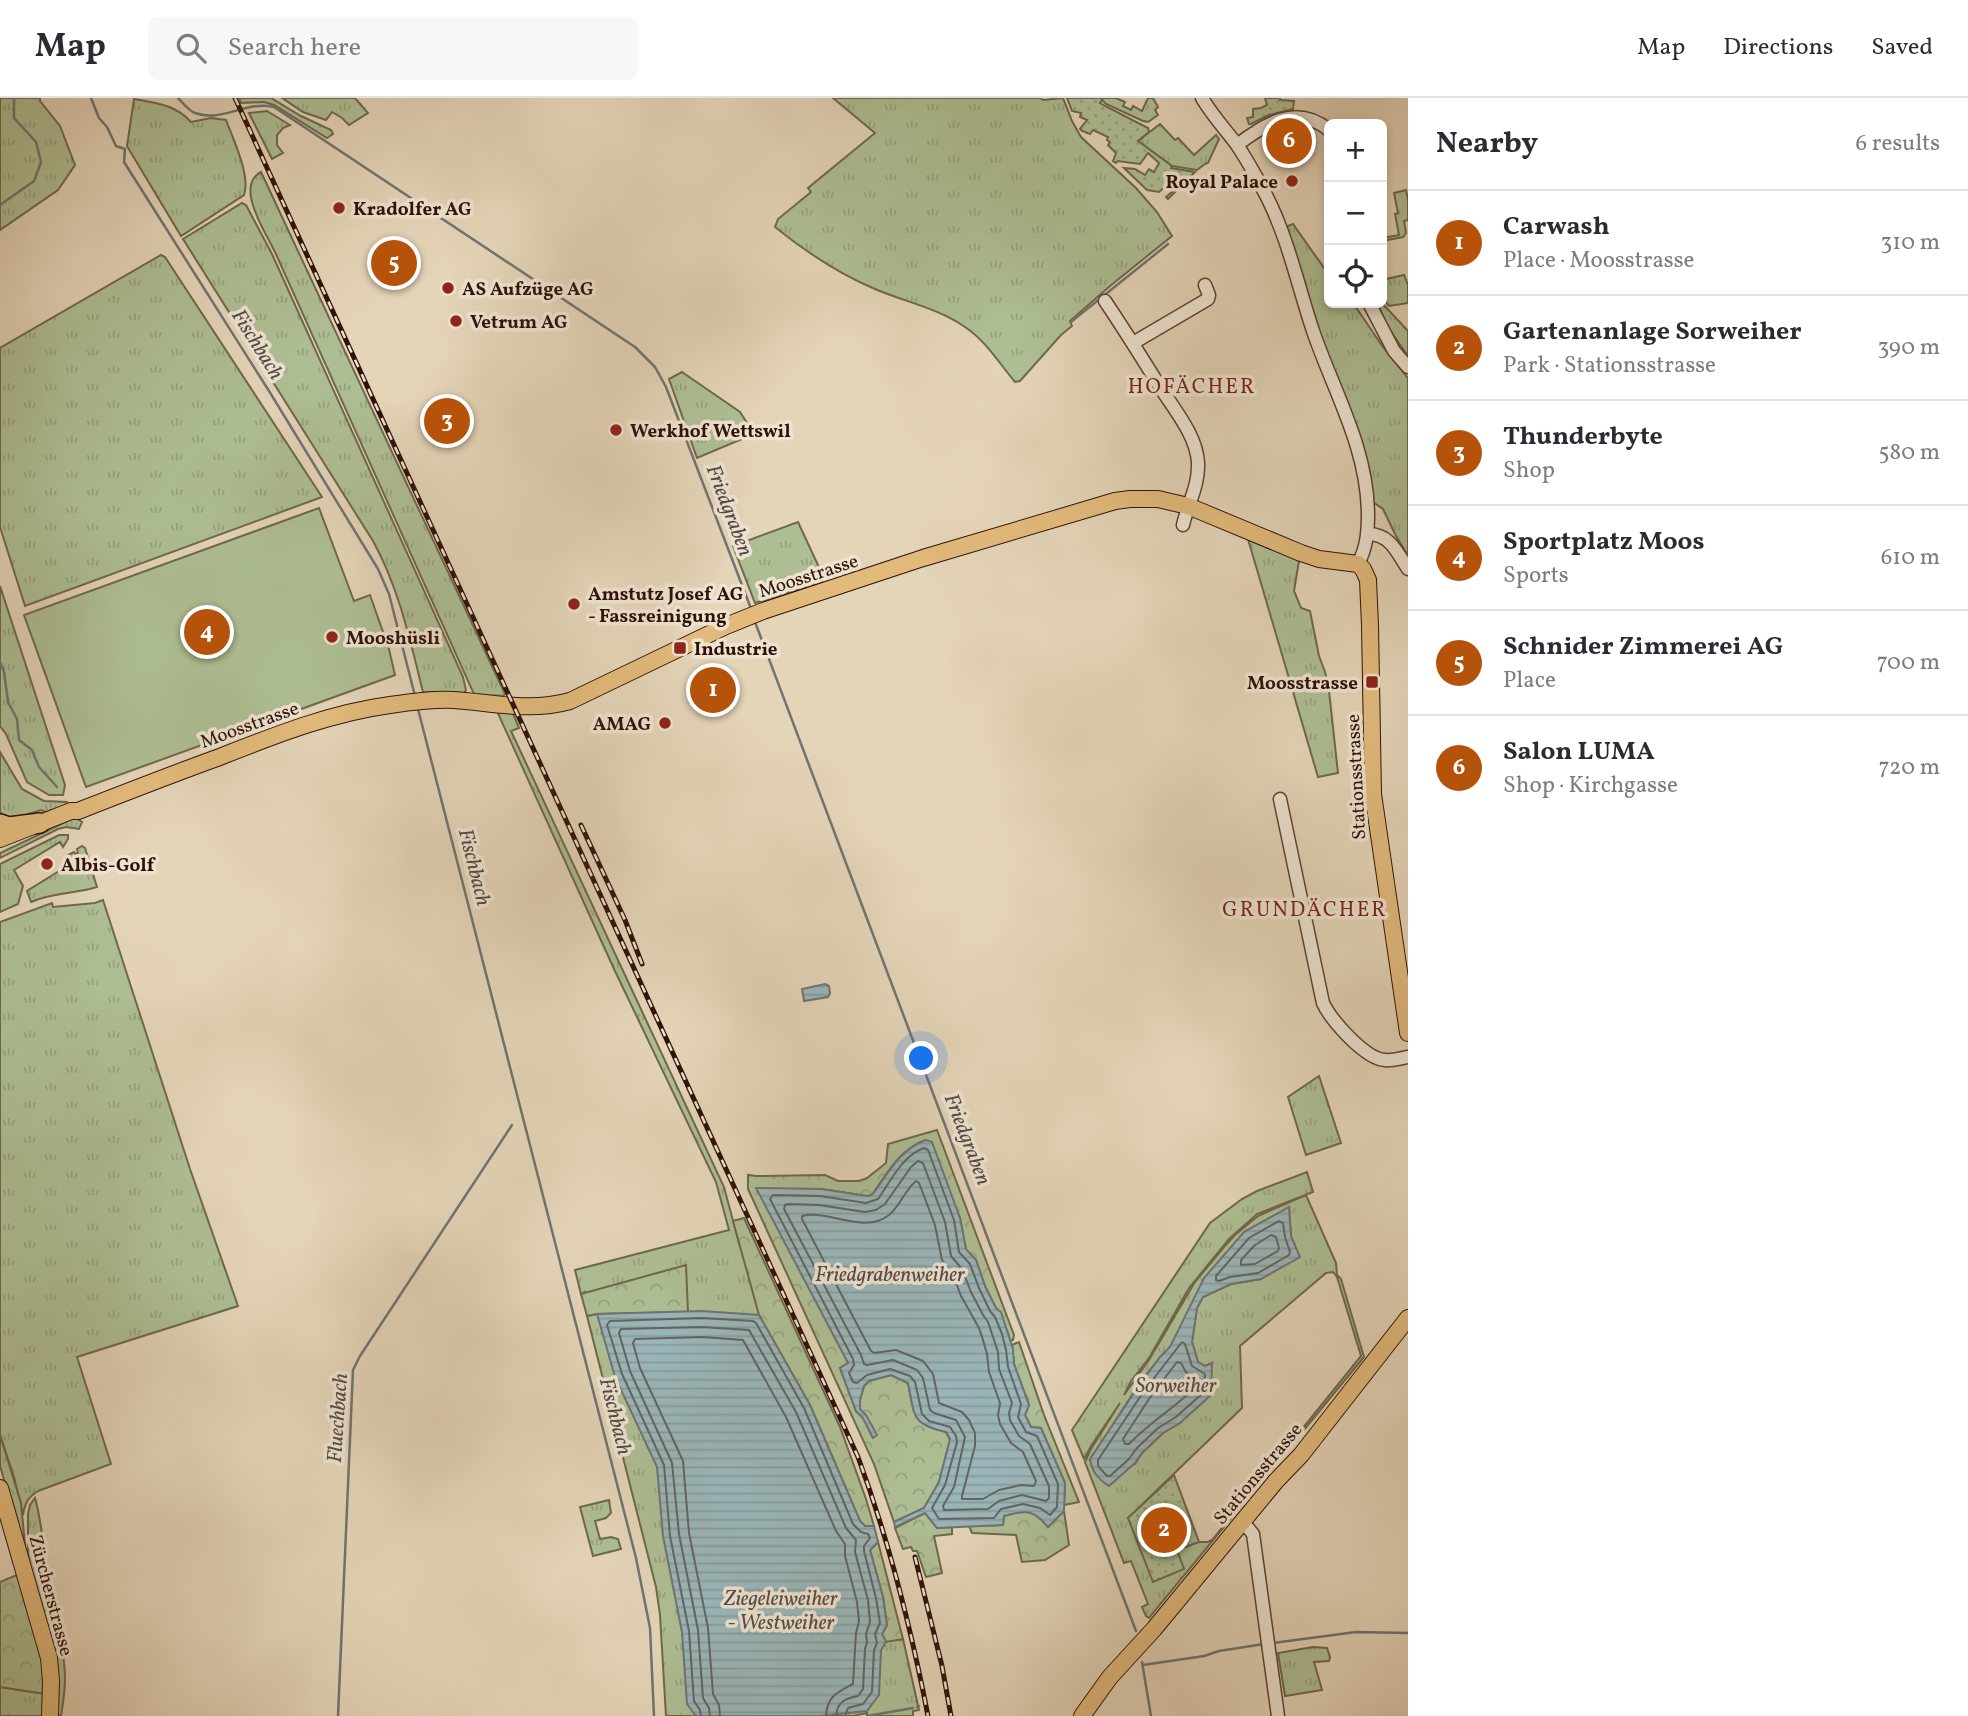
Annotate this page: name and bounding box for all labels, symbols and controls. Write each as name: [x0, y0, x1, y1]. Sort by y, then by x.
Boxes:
search box: [148, 17, 638, 80]
text: Map: [35, 25, 106, 71]
icon: search: [172, 29, 210, 67]
text: Search here: [228, 30, 361, 66]
text: Map: [1637, 31, 1685, 65]
text: Directions: [1723, 31, 1833, 65]
text: Saved: [1871, 31, 1933, 65]
pin: 6: [1266, 115, 1312, 167]
map controls: [1324, 119, 1387, 308]
button: +: [1324, 119, 1387, 182]
text: Nearby: [1436, 123, 1538, 165]
text: 6 results: [1856, 128, 1940, 160]
place label: Royal Palace: [1165, 170, 1278, 196]
marker: Royal Palace: [1284, 173, 1300, 189]
button: −: [1324, 182, 1387, 245]
place label: Kradolfer AG: [353, 197, 471, 223]
marker: Kradolfer AG: [331, 200, 347, 216]
text: Carwash: [1503, 209, 1610, 245]
text: 1: [1454, 227, 1464, 259]
text: 310 m: [1880, 227, 1940, 259]
pin: 5: [371, 237, 417, 289]
button: locate: [1324, 245, 1387, 308]
text: Place · Moosstrasse: [1503, 245, 1694, 277]
place label: AS Aufzüge AG: [462, 277, 594, 303]
marker: AS Aufzüge AG: [440, 280, 456, 296]
water label: Fischbach: [224, 304, 290, 386]
place label: Vetrum AG: [470, 310, 567, 336]
marker: Vetrum AG: [448, 313, 464, 329]
text: Gartenanlage Sorweiher: [1503, 314, 1802, 350]
text: 2: [1453, 332, 1465, 364]
text: 390 m: [1877, 332, 1940, 364]
text: Park · Stationsstrasse: [1503, 350, 1716, 382]
district label: HOFÄCHER: [1128, 373, 1256, 402]
pin: 3: [424, 395, 470, 447]
place label: Werkhof Wettswil: [630, 419, 791, 445]
text: Thunderbyte: [1503, 419, 1663, 455]
marker: Werkhof Wettswil: [608, 422, 624, 438]
text: 3: [1453, 437, 1465, 469]
text: 580 m: [1878, 437, 1940, 469]
text: Shop: [1503, 455, 1555, 487]
water label: Friedgraben: [698, 460, 759, 561]
text: Sportplatz Moos: [1503, 524, 1704, 560]
text: 4: [1452, 542, 1466, 574]
text: 610 m: [1881, 542, 1940, 574]
street label: Moosstrasse: [756, 549, 862, 605]
text: Sports: [1503, 560, 1569, 592]
place label: Amstutz Josef AG - Fassreinigung: [588, 582, 743, 630]
marker: Amstutz Josef AG - Fassreinigung: [566, 596, 582, 612]
pin: 4: [184, 606, 230, 658]
place label: Mooshüsli: [346, 626, 440, 652]
marker: Mooshüsli: [324, 629, 340, 645]
text: Schnider Zimmerei AG: [1503, 629, 1783, 665]
place label: Industrie: [694, 637, 778, 663]
marker: Industrie: [672, 640, 688, 656]
text: 5: [1453, 647, 1465, 679]
text: 700 m: [1877, 647, 1940, 679]
pin: 1: [690, 664, 736, 716]
text: Place: [1503, 665, 1556, 697]
place label: Moosstrasse: [1247, 671, 1358, 697]
marker: Moosstrasse: [1364, 674, 1380, 690]
street label: Moosstrasse: [197, 696, 303, 756]
place label: AMAG: [593, 712, 651, 738]
street label: Stationsstrasse: [1341, 713, 1373, 840]
marker: AMAG: [657, 715, 673, 731]
text: Salon LUMA: [1503, 734, 1655, 770]
text: 6: [1453, 752, 1465, 784]
text: 720 m: [1878, 752, 1940, 784]
text: Shop · Kirchgasse: [1503, 770, 1678, 802]
water label: Fischbach: [450, 826, 497, 909]
place label: Albis-Golf: [61, 853, 156, 879]
marker: Albis-Golf: [39, 856, 55, 872]
district label: GRUNDÄCHER: [1222, 896, 1388, 925]
your location: [904, 1041, 938, 1075]
water label: Friedgraben: [936, 1089, 997, 1190]
water label: Friedgrabenweiher: [815, 1261, 965, 1290]
water label: Fluechbach: [321, 1372, 356, 1464]
water label: Sorweiher: [1135, 1372, 1217, 1401]
water label: Fischbach: [591, 1375, 638, 1458]
street label: Stationsstrasse: [1208, 1418, 1309, 1531]
pin: 2: [1141, 1504, 1187, 1556]
street label: Zürcherstrasse: [21, 1532, 79, 1659]
water label: Ziegeleiweiher - Westweiher: [723, 1585, 838, 1638]

